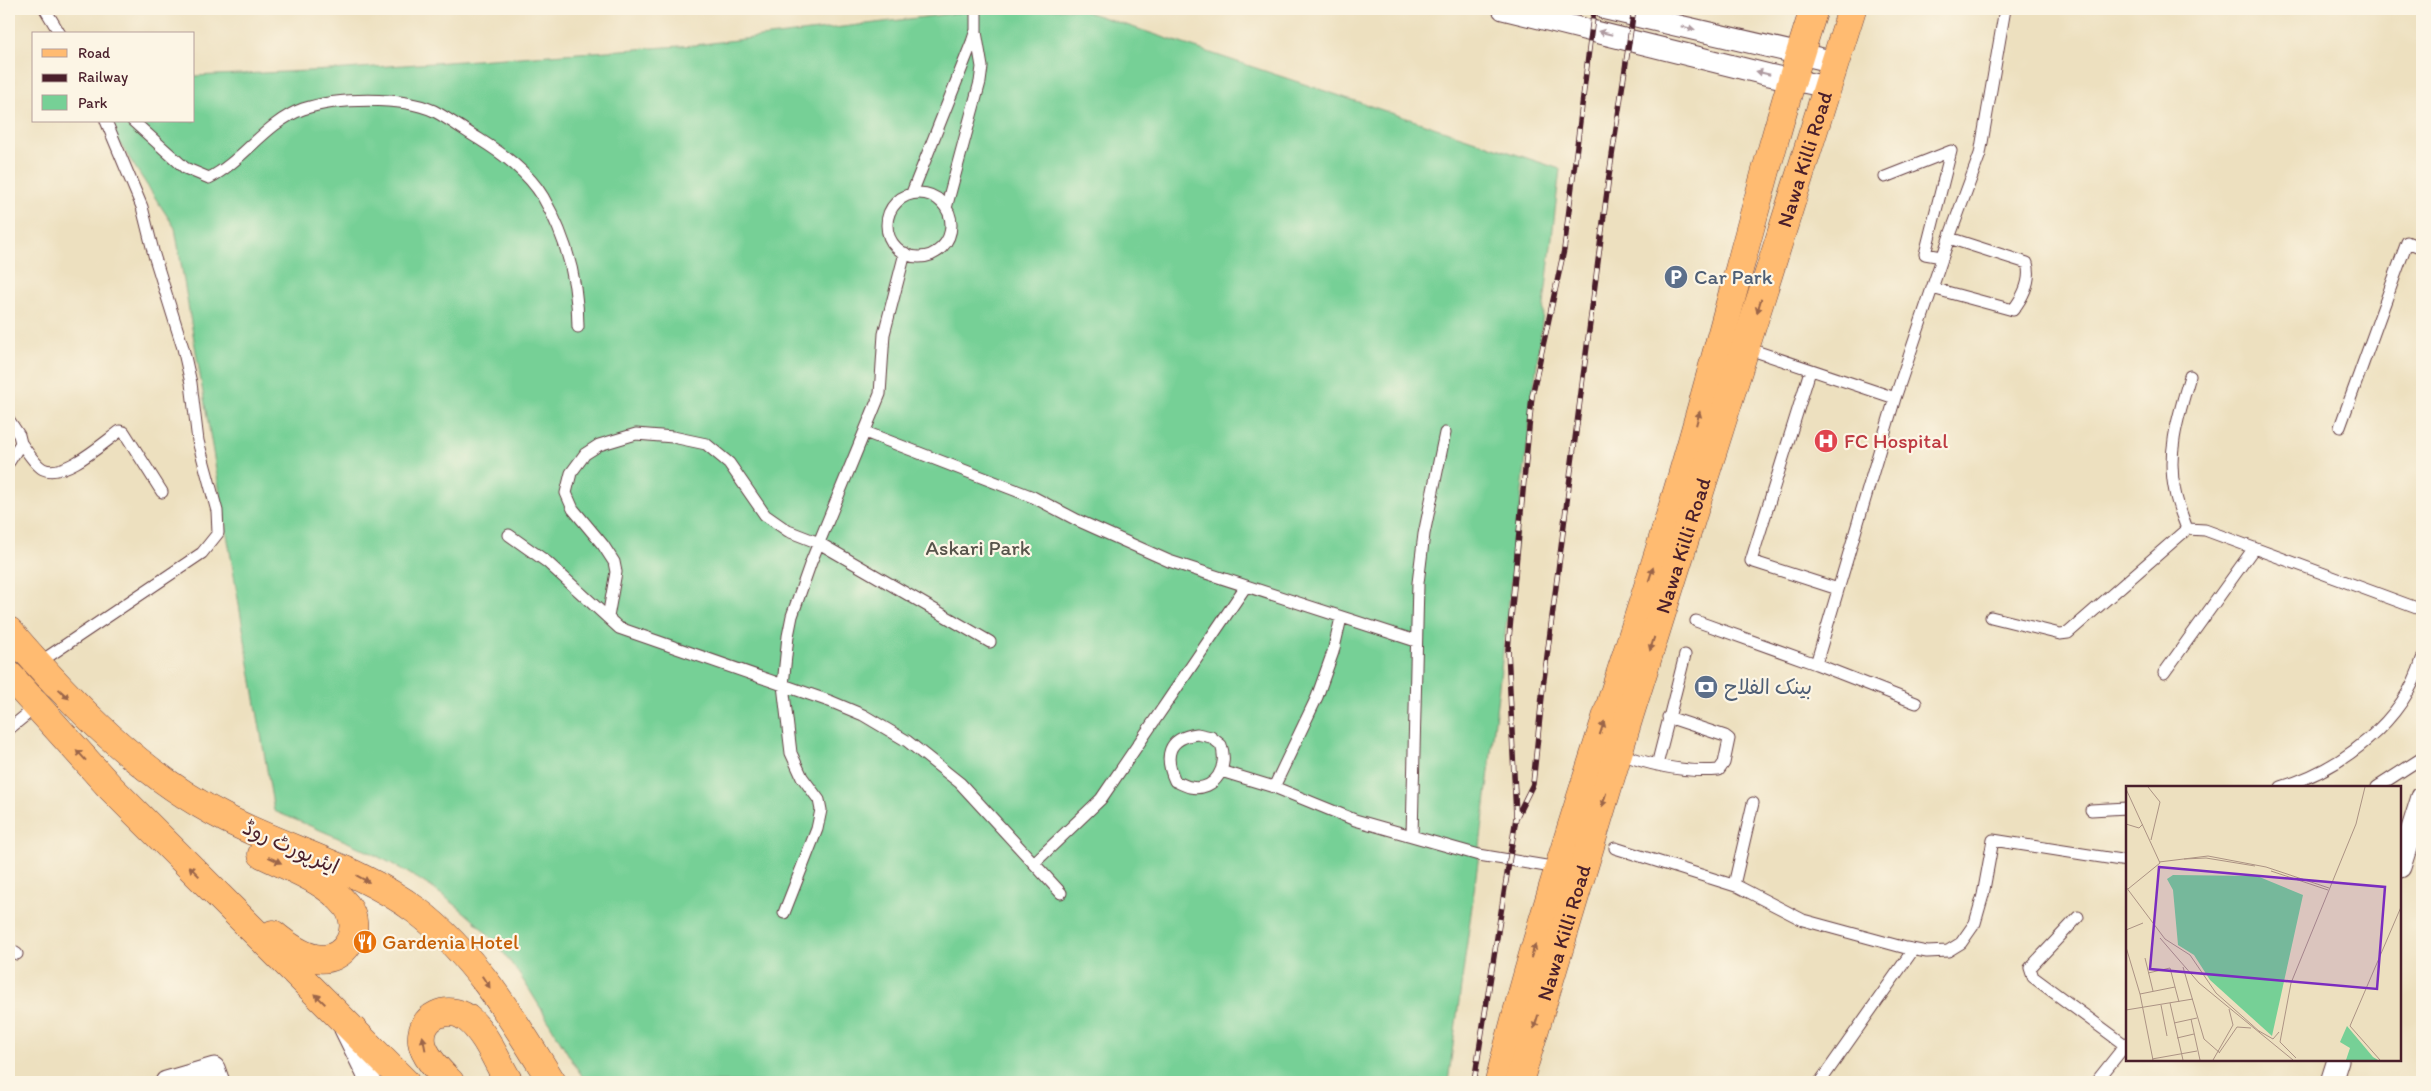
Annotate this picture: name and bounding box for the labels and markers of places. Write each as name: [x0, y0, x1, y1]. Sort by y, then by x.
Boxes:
parking icon: Car Park: [1663, 264, 1689, 290]
place label: Car Park: [1694, 264, 1773, 289]
hospital icon: FC Hospital: [1813, 428, 1839, 454]
place label: FC Hospital: [1844, 428, 1948, 453]
bank icon: بینک الفلاح: [1693, 674, 1719, 700]
place label: بینک الفلاح: [1724, 674, 1812, 701]
restaurant icon: Gardenia Hotel: [352, 929, 378, 955]
place label: Gardenia Hotel: [382, 929, 519, 954]

